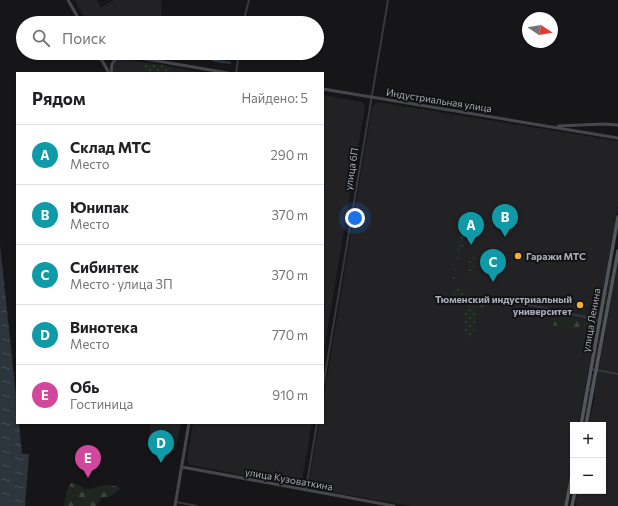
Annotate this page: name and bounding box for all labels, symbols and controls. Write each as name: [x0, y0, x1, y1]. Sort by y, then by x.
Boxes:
north arrow: [522, 12, 558, 48]
search box: [16, 16, 324, 60]
icon: search: [30, 27, 52, 49]
text: Поиск: [62, 29, 106, 47]
street label: Индустриальная улица: [385, 86, 493, 114]
text: Рядом: [32, 88, 86, 109]
text: Найдено: 5: [241, 90, 308, 106]
text: Склад МТС: [70, 138, 151, 156]
text: A: [40, 147, 50, 163]
text: 290 m: [271, 147, 308, 163]
street label: улица 6П: [342, 147, 360, 191]
text: Место: [70, 156, 110, 172]
text: Юнипак: [70, 198, 129, 216]
pin: B: [492, 204, 518, 237]
text: B: [41, 207, 49, 223]
text: 370 m: [271, 207, 308, 223]
your location: [345, 208, 365, 228]
pin: A: [458, 212, 484, 245]
text: Место: [70, 216, 110, 232]
pin: C: [480, 249, 506, 282]
place label: Гаражи МТС: [526, 250, 586, 262]
marker: Гаражи МТС: [513, 251, 523, 261]
text: Сибинтек: [70, 258, 139, 276]
text: C: [41, 267, 49, 283]
text: 370 m: [271, 267, 308, 283]
text: Место · улица 3П: [70, 276, 173, 292]
street label: улица Ленина: [580, 287, 602, 353]
place label: Тюменский индустриальный университет: [435, 293, 572, 317]
marker: Тюменский индустриальный университет: [575, 300, 585, 310]
text: Винотека: [70, 318, 138, 336]
text: D: [40, 327, 50, 343]
text: 770 m: [272, 327, 308, 343]
text: Место: [70, 336, 110, 352]
text: Обь: [70, 378, 99, 396]
text: E: [41, 387, 49, 403]
text: 910 m: [272, 387, 308, 403]
text: Гостиница: [70, 396, 133, 412]
map controls: [570, 422, 606, 494]
button: +: [570, 422, 606, 458]
pin: D: [148, 430, 174, 463]
pin: E: [75, 445, 101, 478]
button: −: [570, 458, 606, 494]
street label: улица Кузоваткина: [244, 465, 334, 493]

